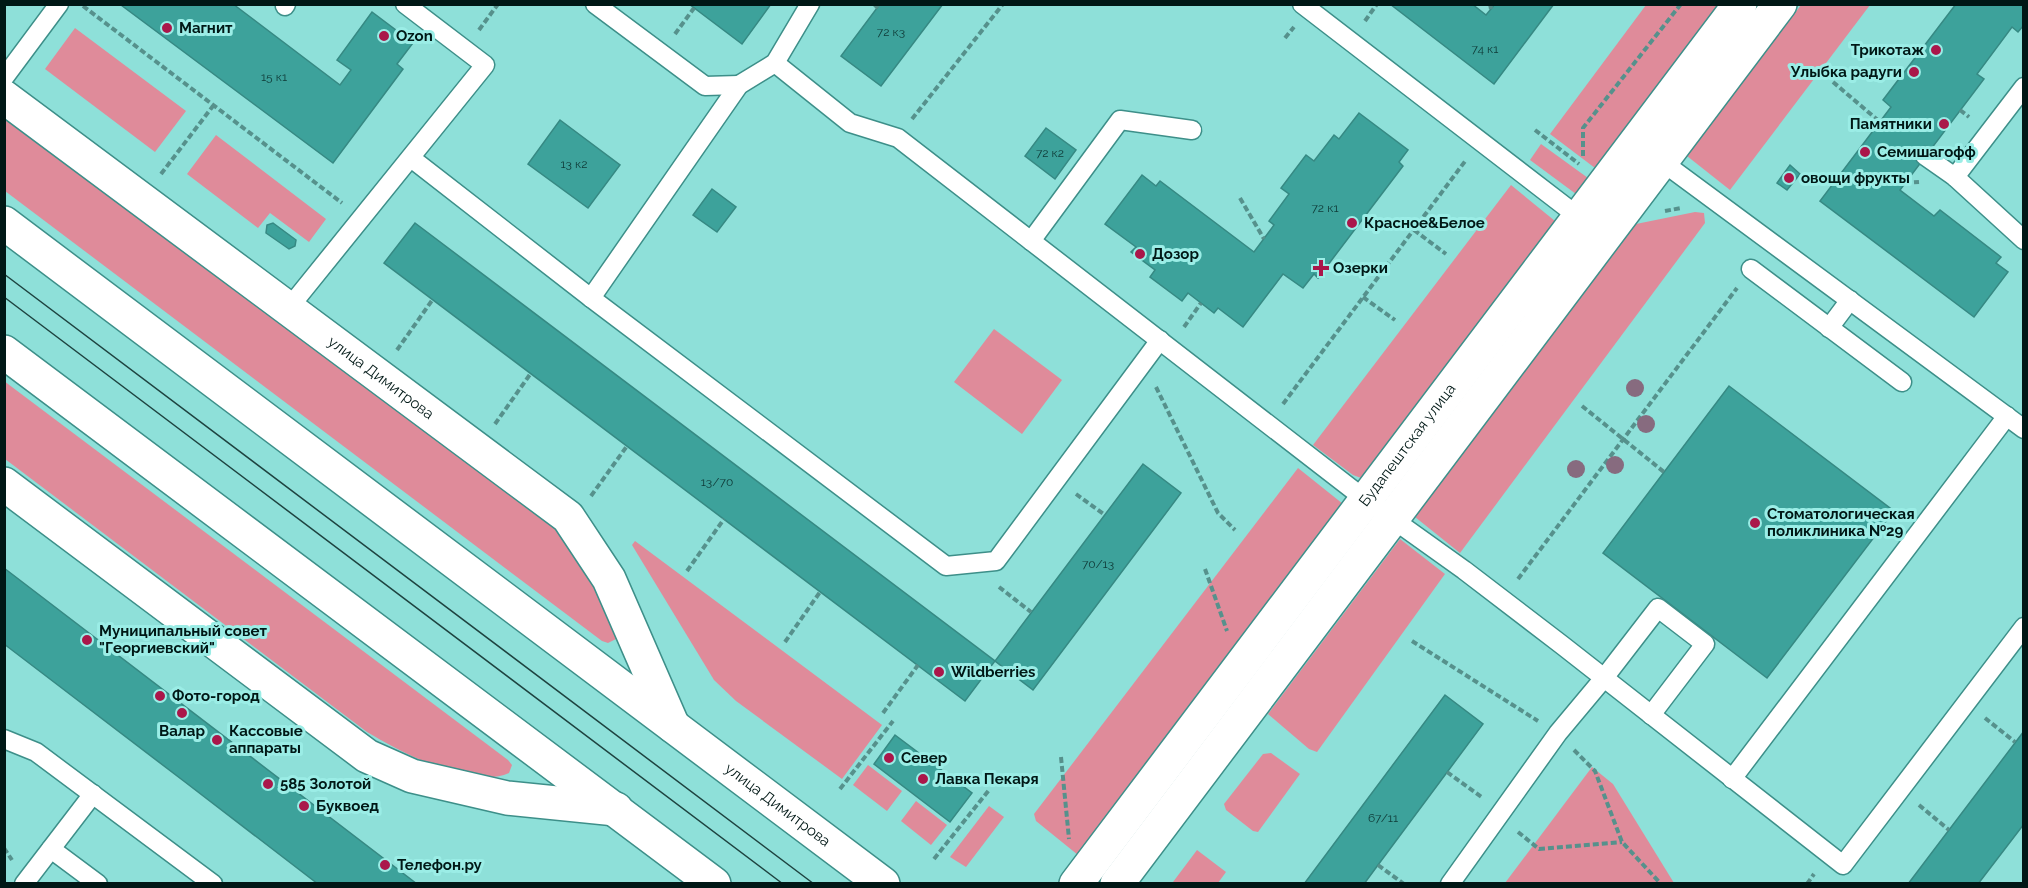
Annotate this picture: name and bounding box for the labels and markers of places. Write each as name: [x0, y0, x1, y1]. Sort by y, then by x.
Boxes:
place label: Магнит: [179, 19, 233, 37]
marker: Магнит: [160, 21, 174, 35]
place label: Ozon: [396, 27, 433, 45]
marker: Ozon: [377, 29, 391, 43]
place label: Трикотаж: [1851, 41, 1924, 59]
marker: Трикотаж: [1929, 43, 1943, 57]
place label: Улыбка радуги: [1790, 63, 1902, 81]
marker: Улыбка радуги: [1907, 65, 1921, 79]
place label: Памятники: [1850, 115, 1932, 133]
marker: Памятники: [1937, 117, 1951, 131]
place label: Семишагофф: [1877, 143, 1976, 161]
marker: Семишагофф: [1858, 145, 1872, 159]
place label: овощи фрукты: [1801, 169, 1910, 187]
marker: овощи фрукты: [1782, 171, 1796, 185]
place label: Красное&Белое: [1364, 214, 1485, 232]
marker: Красное&Белое: [1345, 216, 1359, 230]
place label: Дозор: [1152, 245, 1199, 263]
marker: Дозор: [1133, 247, 1147, 261]
place label: Озерки: [1333, 259, 1388, 277]
marker: Озерки: [1314, 261, 1328, 275]
place label: Стоматологическая поликлиника №29: [1767, 505, 1915, 540]
marker: Стоматологическая поликлиника №29: [1748, 516, 1762, 530]
place label: Муниципальный совет "Георгиевский": [99, 622, 267, 657]
marker: Муниципальный совет "Георгиевский": [80, 633, 94, 647]
place label: Wildberries: [951, 663, 1035, 681]
marker: Wildberries: [932, 665, 946, 679]
place label: Фото-город: [172, 687, 260, 705]
marker: Фото-город: [153, 689, 167, 703]
marker: Валар: [175, 706, 189, 720]
place label: Валар: [159, 722, 205, 740]
place label: Кассовые аппараты: [229, 722, 303, 757]
marker: Кассовые аппараты: [210, 733, 224, 747]
place label: Север: [901, 749, 948, 767]
marker: Север: [882, 751, 896, 765]
place label: Лавка Пекаря: [935, 770, 1039, 788]
marker: Лавка Пекаря: [916, 772, 930, 786]
place label: 585 Золотой: [280, 775, 371, 793]
marker: 585 Золотой: [261, 777, 275, 791]
place label: Буквоед: [316, 797, 379, 815]
marker: Буквоед: [297, 799, 311, 813]
place label: Телефон.ру: [397, 856, 483, 874]
marker: Телефон.ру: [378, 858, 392, 872]

